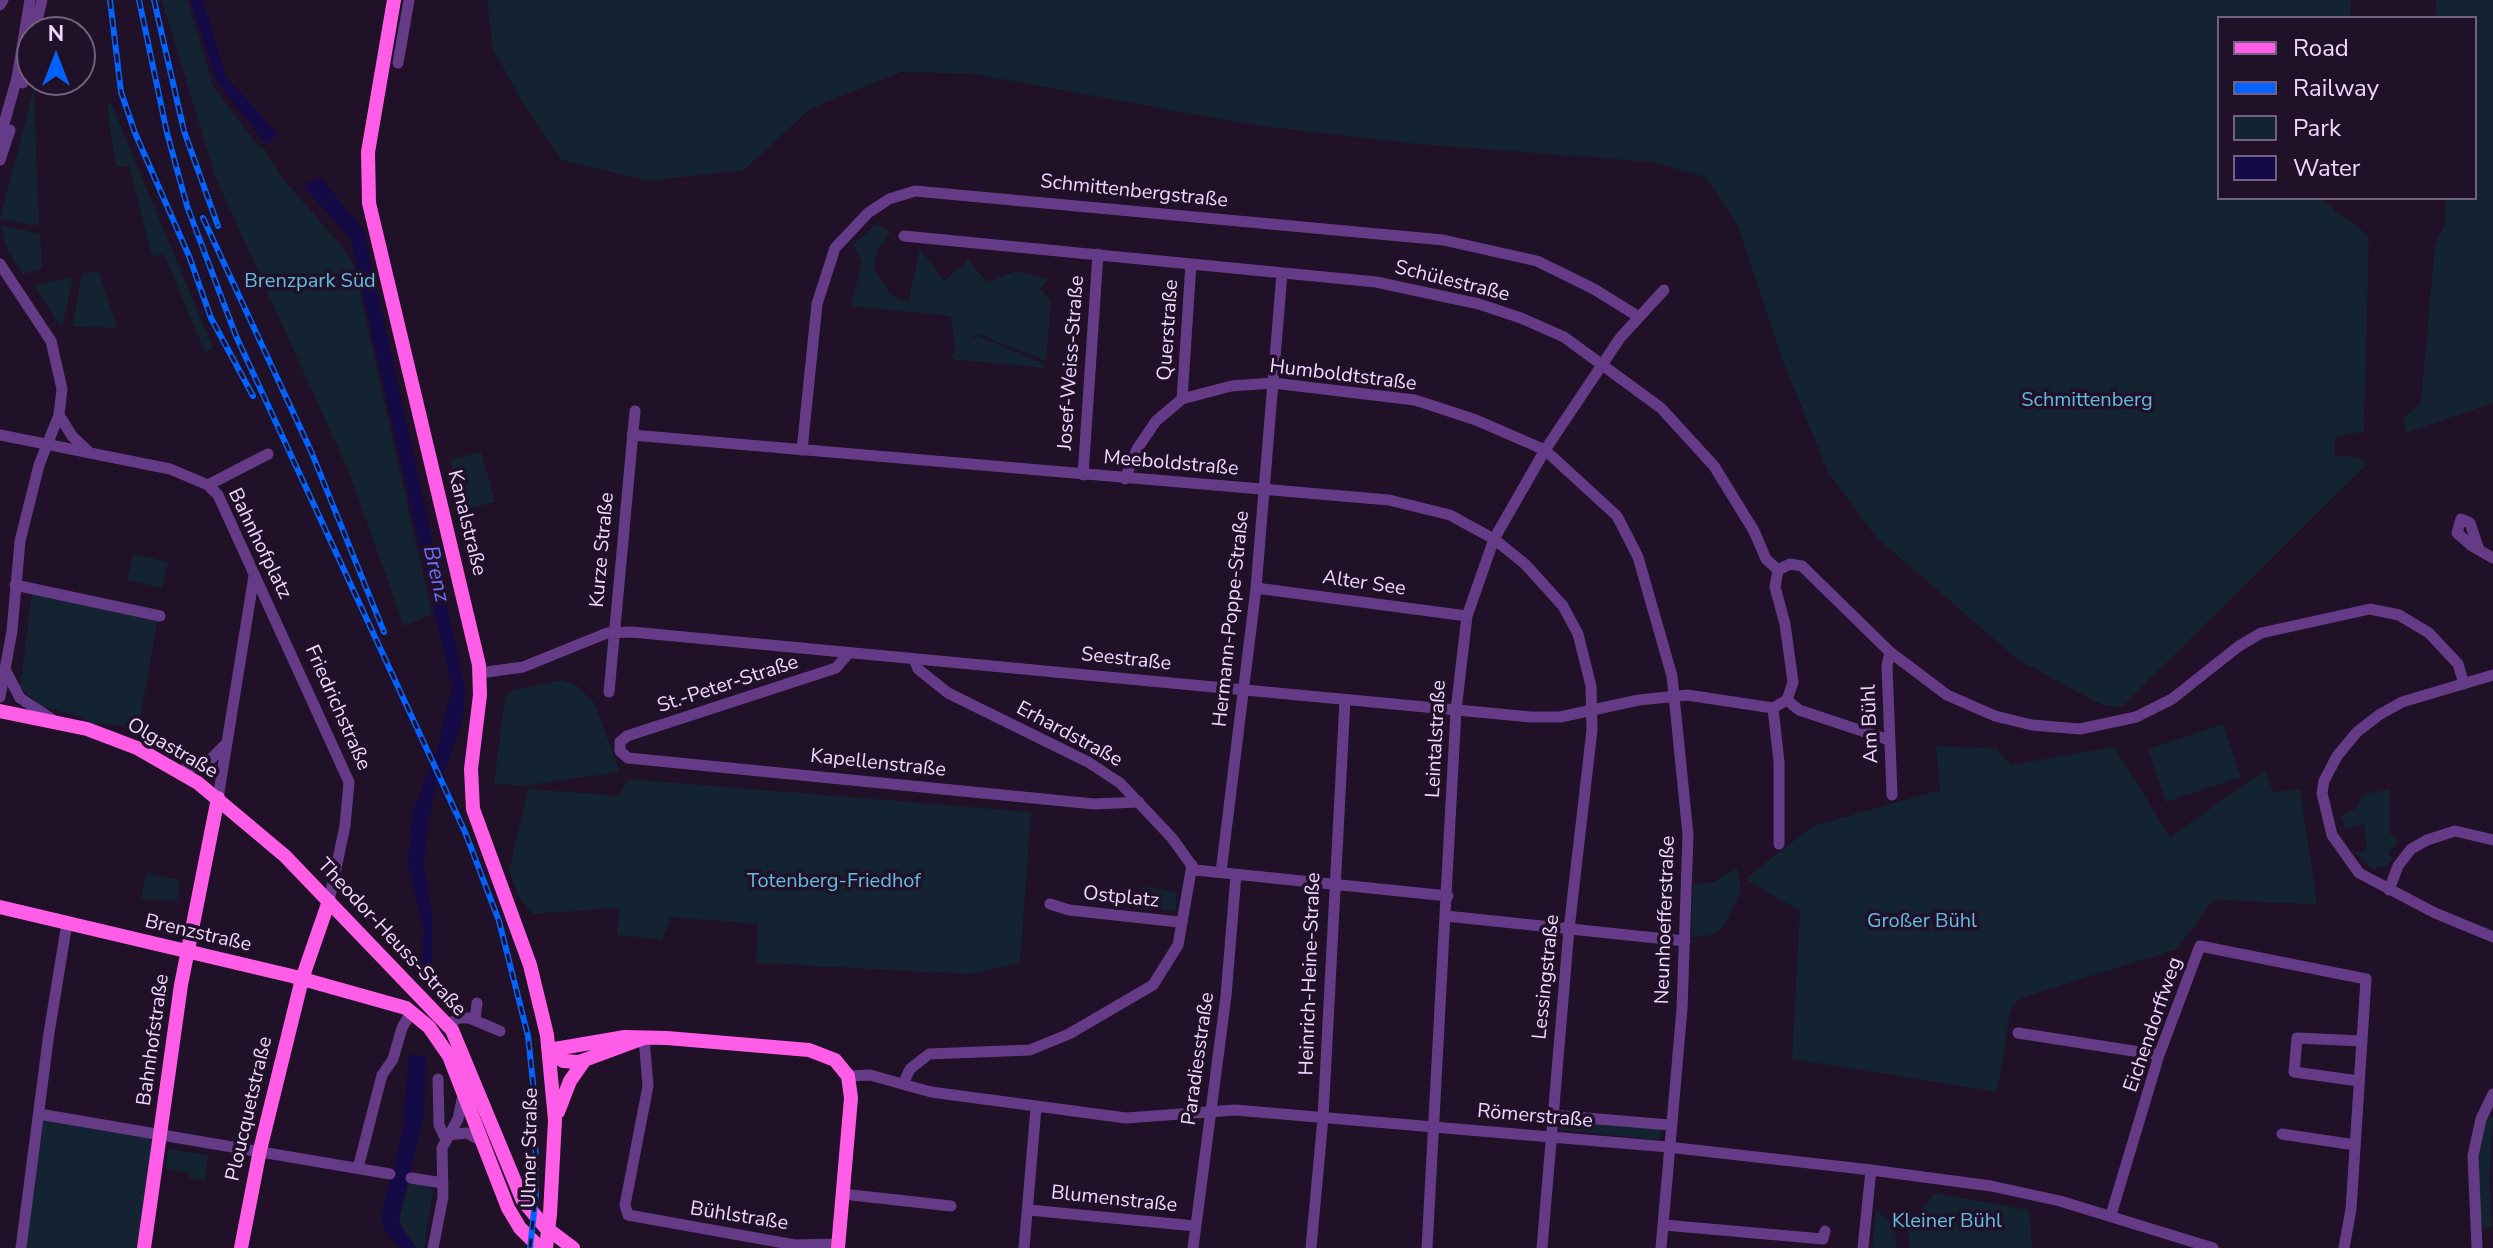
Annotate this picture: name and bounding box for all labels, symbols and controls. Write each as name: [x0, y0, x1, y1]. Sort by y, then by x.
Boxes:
north arrow: [16, 16, 96, 96]
legend: [2217, 16, 2477, 200]
text: N: [48, 19, 64, 49]
text: Road: [2293, 32, 2349, 64]
text: Railway: [2293, 72, 2379, 104]
text: Park: [2293, 112, 2341, 144]
text: Water: [2293, 152, 2360, 184]
street label: Schmittenbergstraße: [1039, 170, 1229, 214]
street label: Schülestraße: [1392, 256, 1512, 308]
park label: Brenzpark Süd: [244, 270, 376, 294]
street label: Josef-Weiss-Straße: [1054, 275, 1090, 451]
street label: Querstraße: [1153, 279, 1185, 381]
street label: Humboldtstraße: [1268, 355, 1418, 397]
park label: Schmittenberg: [2021, 389, 2153, 413]
street label: Meeboldstraße: [1102, 446, 1240, 482]
street label: Kanalstraße: [441, 468, 491, 578]
street label: Bahnhofplatz: [222, 485, 296, 603]
street label: Kurze Straße: [586, 491, 620, 609]
street label: Hermann-Poppe-Straße: [1209, 510, 1255, 728]
water label: Brenz: [416, 543, 454, 605]
street label: Alter See: [1321, 566, 1407, 602]
street label: Friedrichstraße: [299, 642, 375, 774]
street label: Seestraße: [1080, 643, 1172, 677]
street label: St.-Peter-Straße: [654, 651, 802, 719]
street label: Leintalstraße: [1422, 679, 1452, 799]
street label: Am Bühl: [1858, 684, 1884, 764]
street label: Erhardstraße: [1012, 697, 1126, 773]
street label: Olgastraße: [122, 713, 222, 785]
street label: Kapellenstraße: [809, 745, 947, 783]
street label: Neunhoefferstraße: [1651, 835, 1681, 1005]
street label: Theodor-Heuss-Straße: [312, 854, 470, 1022]
park label: Totenberg-Friedhof: [747, 870, 921, 894]
street label: Heinrich-Heine-Straße: [1295, 872, 1327, 1076]
street label: Ostplatz: [1082, 882, 1160, 914]
street label: Brenzstraße: [142, 910, 254, 958]
park label: Großer Bühl: [1867, 910, 1977, 934]
street label: Lessingstraße: [1529, 913, 1565, 1041]
street label: Eichendorffweg: [2120, 954, 2188, 1096]
street label: Bahnhofstraße: [133, 973, 175, 1107]
street label: Paradiesstraße: [1178, 991, 1220, 1127]
street label: Ploucquetstraße: [222, 1034, 278, 1184]
street label: Ulmer Straße: [518, 1088, 544, 1208]
street label: Römerstraße: [1476, 1100, 1594, 1134]
street label: Blumenstraße: [1050, 1181, 1178, 1219]
street label: Bühlstraße: [688, 1197, 790, 1237]
park label: Kleiner Bühl: [1892, 1210, 2002, 1234]

